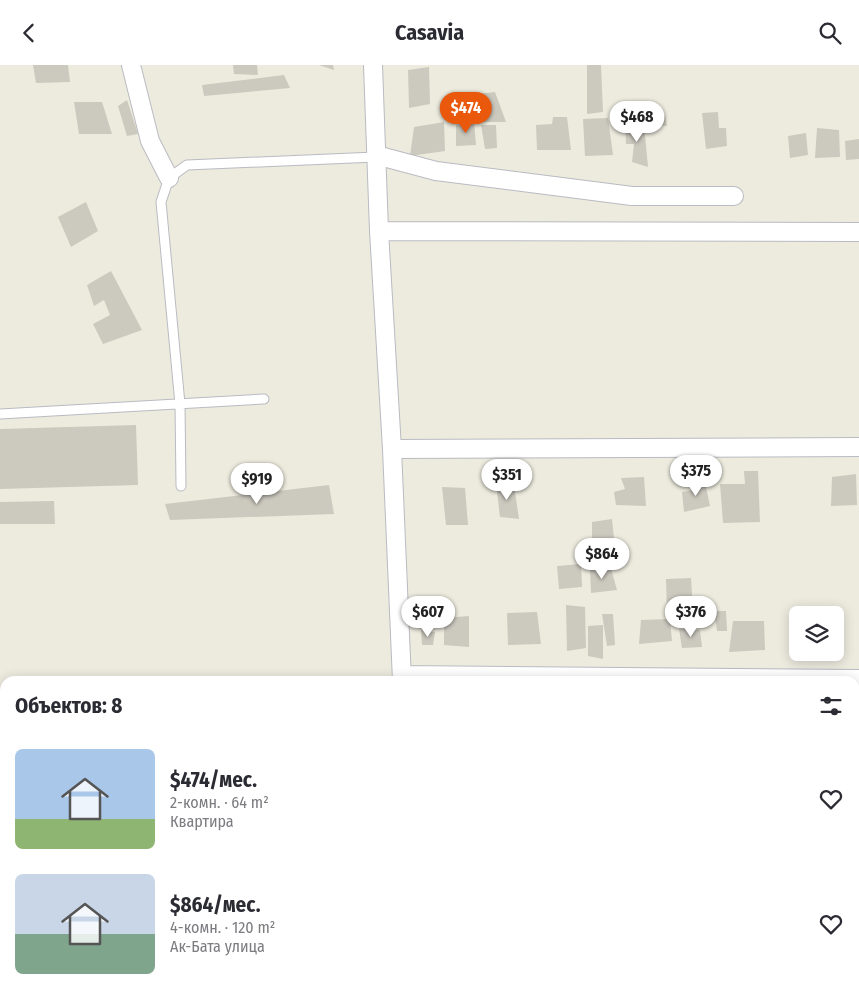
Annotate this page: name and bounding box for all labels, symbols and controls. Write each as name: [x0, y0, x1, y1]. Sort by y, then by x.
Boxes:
icon: back: [15, 19, 43, 47]
text: Casavia: [395, 19, 464, 46]
icon: search: [816, 19, 844, 47]
pin: $474: [436, 92, 496, 134]
text: $474: [451, 98, 481, 117]
pin: $468: [607, 101, 667, 143]
text: $468: [620, 107, 654, 126]
pin: $375: [666, 455, 726, 497]
pin: $351: [477, 459, 537, 501]
text: $375: [681, 461, 711, 480]
pin: $919: [227, 463, 287, 505]
text: $351: [492, 465, 522, 484]
text: $919: [242, 469, 272, 488]
pin: $864: [572, 537, 632, 580]
text: $864: [585, 544, 619, 563]
pin: $607: [398, 595, 458, 638]
pin: $376: [661, 595, 721, 638]
text: $607: [412, 602, 444, 621]
text: $376: [676, 602, 706, 621]
map controls: [789, 606, 844, 661]
button: layers: [789, 606, 844, 661]
icon: filters: [817, 692, 845, 720]
text: Объектов: 8: [15, 693, 122, 719]
text: $474/мес.: [170, 767, 257, 793]
icon: home: [55, 769, 115, 829]
icon: heart: [817, 785, 845, 813]
text: 2-комн. · 64 m²: [170, 793, 269, 812]
text: Квартира: [170, 812, 234, 831]
text: $864/мес.: [170, 892, 260, 918]
icon: home: [55, 894, 115, 954]
icon: heart: [817, 910, 845, 938]
text: 4-комн. · 120 m²: [170, 918, 275, 937]
text: Ак-Бата улица: [170, 937, 265, 956]

